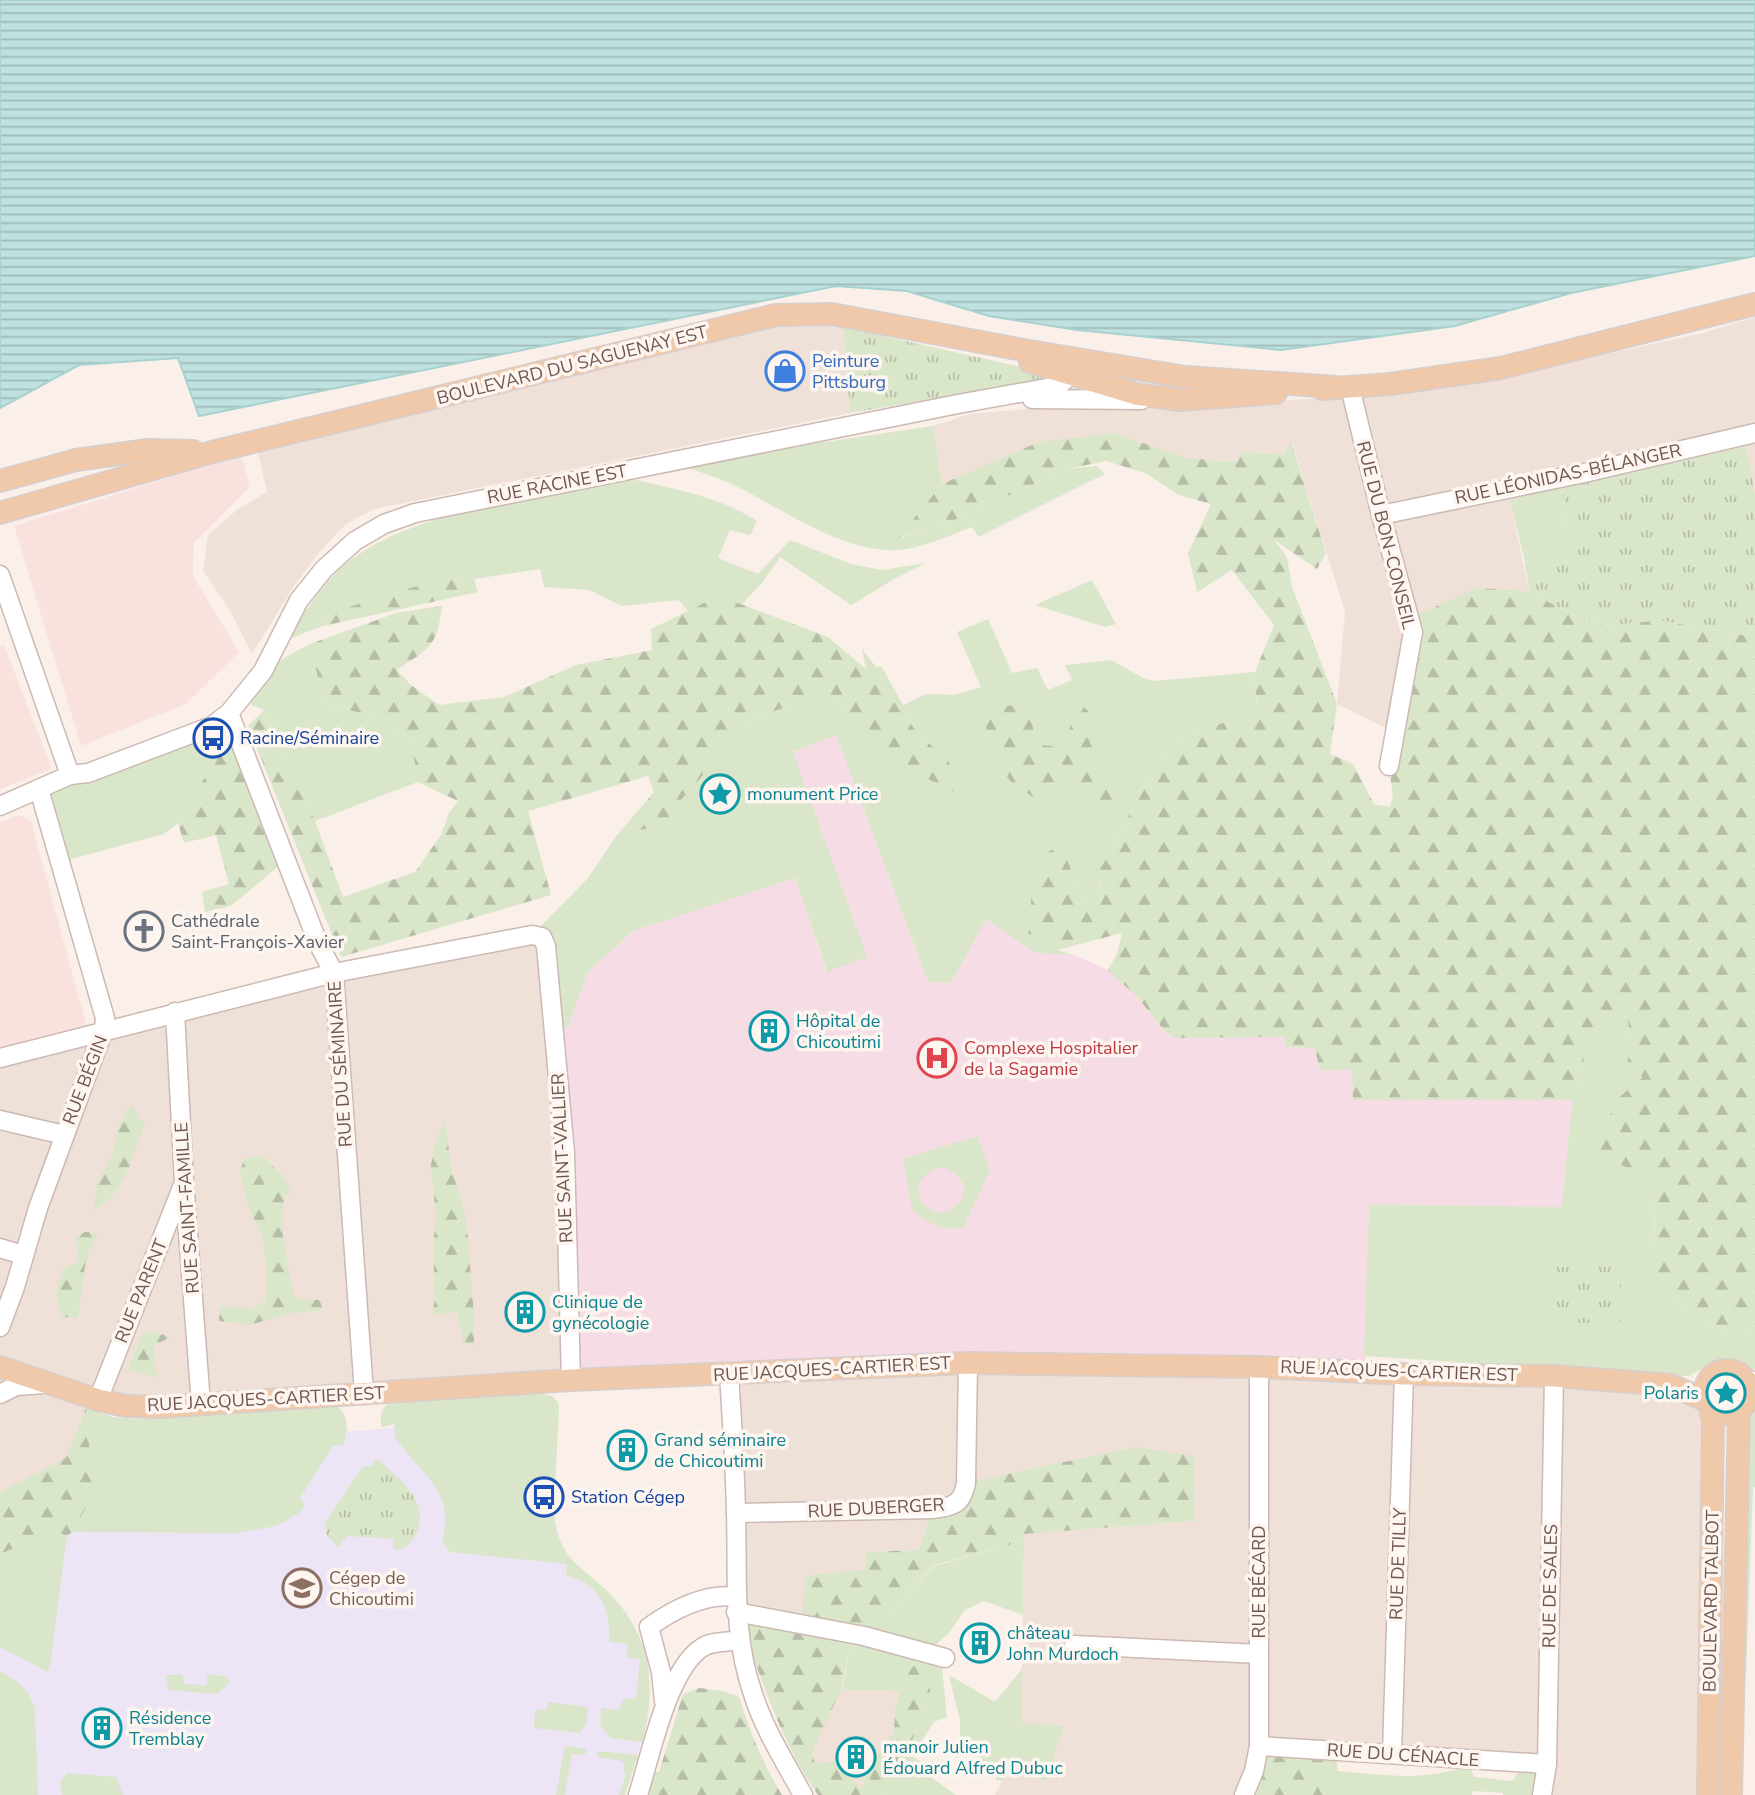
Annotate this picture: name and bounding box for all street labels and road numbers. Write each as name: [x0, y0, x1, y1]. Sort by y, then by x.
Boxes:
street label: BOULEVARD DU SAGUENAY EST: [434, 320, 710, 410]
street label: RUE DU BON-CONSEIL: [1351, 438, 1421, 632]
street label: RUE LÉONIDAS-BÉLANGER: [1452, 438, 1684, 510]
street label: RUE RACINE EST: [485, 459, 629, 509]
street label: RUE DU SÉMINAIRE: [322, 980, 358, 1148]
street label: RUE BÉGIN: [57, 1032, 113, 1128]
street label: RUE SAINT-VALLIER: [546, 1072, 578, 1244]
street label: RUE SAINT-FAMILLE: [169, 1121, 205, 1295]
street label: RUE PARENT: [109, 1235, 173, 1347]
street label: RUE JACQUES-CARTIER EST: [713, 1351, 952, 1387]
street label: RUE JACQUES-CARTIER EST: [1280, 1355, 1518, 1387]
street label: RUE JACQUES-CARTIER EST: [147, 1381, 386, 1417]
street label: RUE DUBERGER: [807, 1492, 945, 1524]
street label: RUE DE TILLY: [1384, 1507, 1412, 1621]
street label: BOULEVARD TALBOT: [1697, 1510, 1725, 1692]
street label: RUE DE SALES: [1537, 1524, 1563, 1648]
street label: RUE BÉCARD: [1247, 1525, 1271, 1639]
street label: RUE DU CÉNACLE: [1326, 1738, 1480, 1772]

